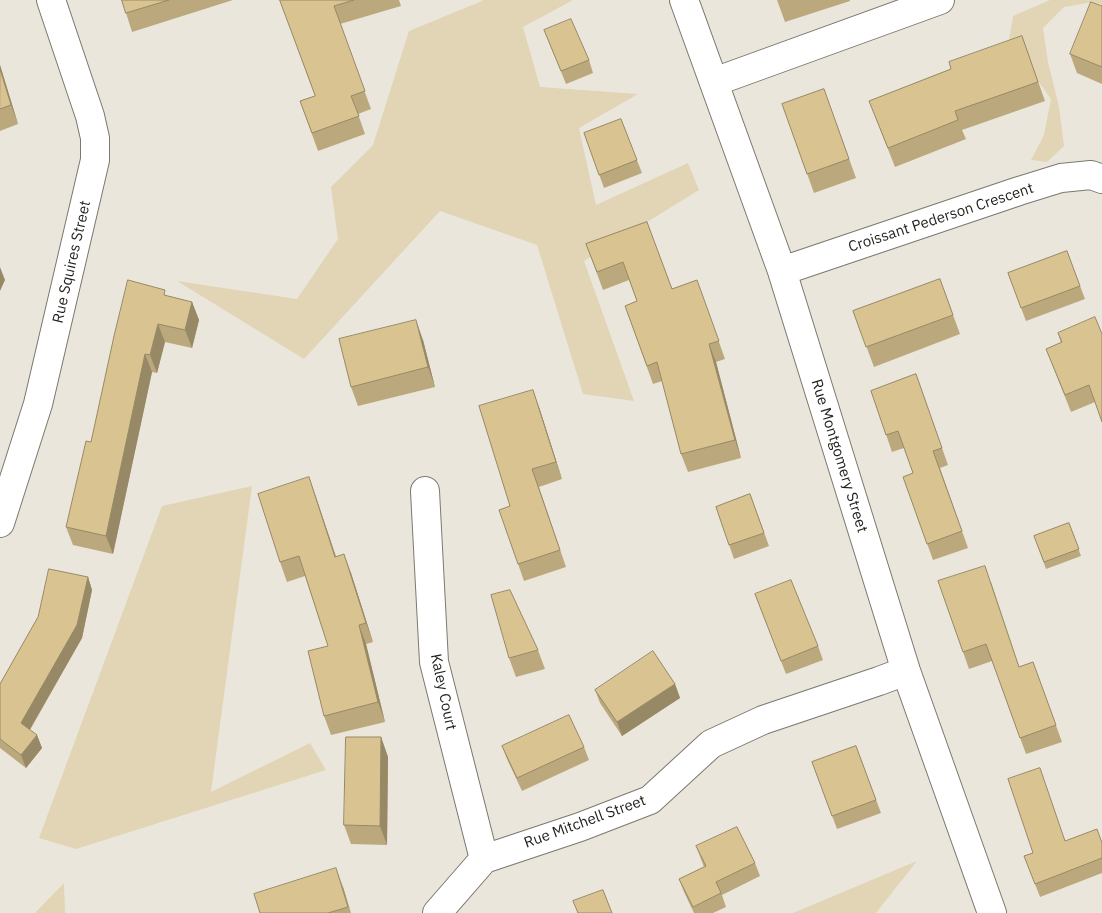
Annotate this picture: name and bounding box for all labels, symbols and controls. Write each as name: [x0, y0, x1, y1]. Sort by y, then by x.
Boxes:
street label: Croissant Pederson Crescent: [846, 180, 1036, 256]
street label: Rue Squires Street: [49, 199, 95, 325]
street label: Rue Montgomery Street: [807, 377, 871, 535]
street label: Kaley Court: [426, 652, 460, 732]
street label: Rue Mitchell Street: [522, 792, 648, 852]

